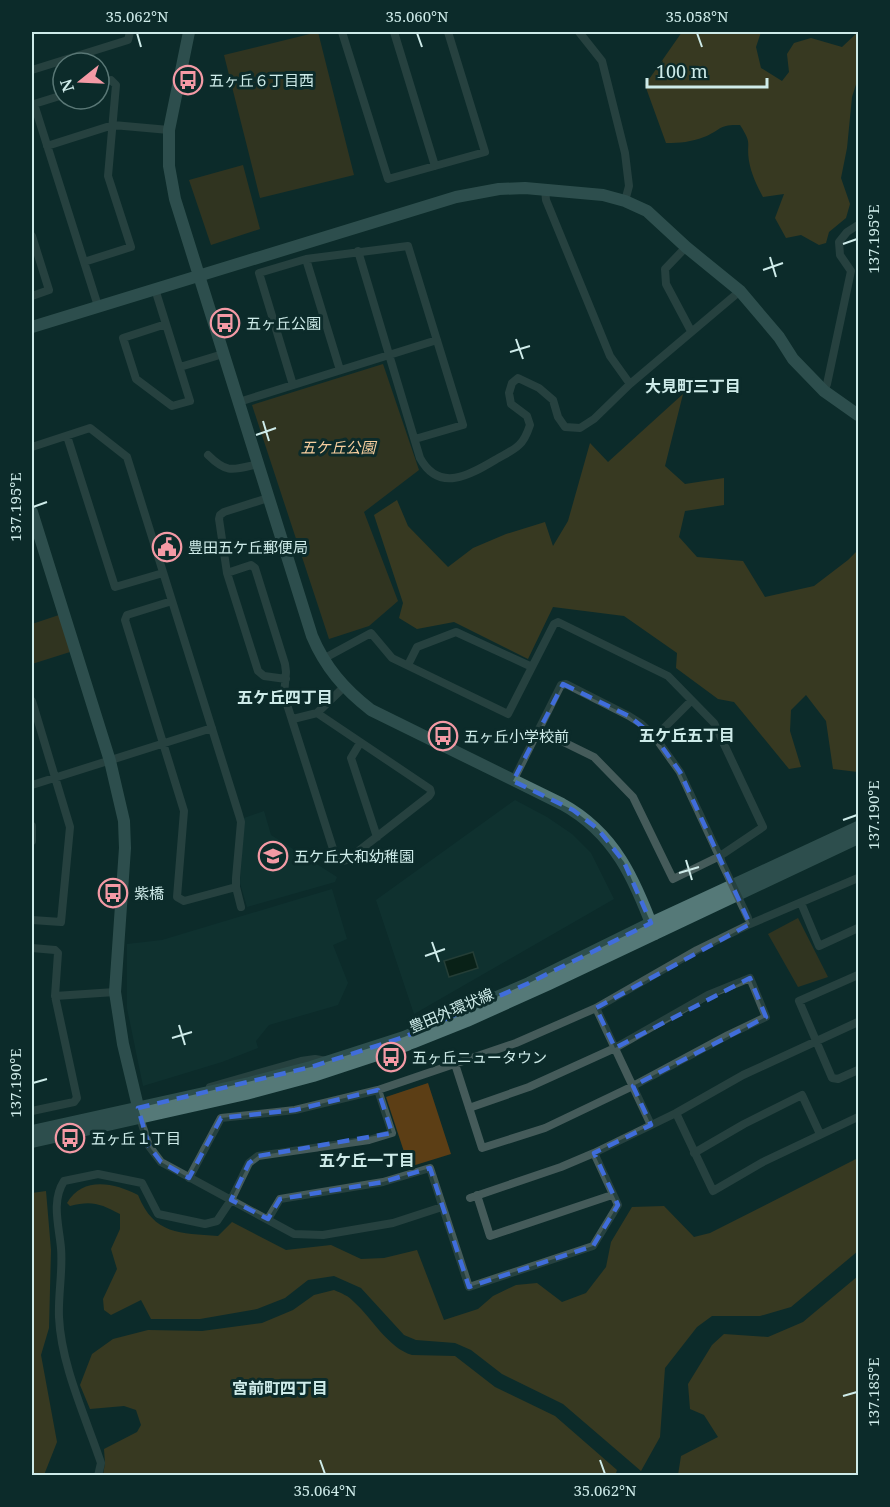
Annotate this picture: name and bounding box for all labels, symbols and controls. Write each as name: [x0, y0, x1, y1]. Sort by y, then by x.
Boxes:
text: 35.062°N: [105, 6, 169, 26]
text: 35.060°N: [385, 6, 449, 26]
text: 35.058°N: [665, 6, 729, 26]
north arrow: [51, 51, 111, 111]
scale bar: [647, 51, 767, 89]
text: 100 m: [656, 59, 708, 83]
bus stop icon: 五ヶ丘６丁目西: [172, 64, 204, 96]
place label: 五ヶ丘６丁目西: [209, 70, 314, 90]
text: N: [54, 76, 79, 95]
text: 137.195°E: [863, 204, 883, 274]
bus stop icon: 五ヶ丘公園: [209, 307, 241, 339]
place label: 五ヶ丘公園: [246, 313, 321, 333]
district label: 大見町三丁目: [645, 375, 741, 397]
park label: 五ケ丘公園: [300, 437, 377, 457]
text: 137.195°E: [5, 472, 25, 542]
public building icon: 豊田五ケ丘郵便局: [151, 531, 183, 563]
place label: 豊田五ケ丘郵便局: [188, 537, 308, 557]
district label: 五ケ丘四丁目: [237, 686, 333, 708]
bus stop icon: 五ヶ丘小学校前: [427, 720, 459, 752]
district label: 五ケ丘五丁目: [639, 724, 735, 746]
place label: 五ヶ丘小学校前: [464, 726, 569, 746]
text: 137.190°E: [863, 780, 883, 850]
school or university icon: 五ケ丘大和幼稚園: [257, 840, 289, 872]
place label: 五ケ丘大和幼稚園: [294, 846, 414, 866]
bus stop icon: 紫橋: [97, 877, 129, 909]
place label: 紫橋: [134, 883, 164, 903]
street label: 豊田外環状線: [406, 983, 496, 1037]
bus stop icon: 五ヶ丘ニュータウン: [375, 1041, 407, 1073]
place label: 五ヶ丘ニュータウン: [412, 1047, 547, 1067]
text: 137.190°E: [5, 1048, 25, 1118]
bus stop icon: 五ヶ丘１丁目: [54, 1122, 86, 1154]
place label: 五ヶ丘１丁目: [91, 1128, 181, 1148]
district label: 五ケ丘一丁目: [319, 1149, 415, 1171]
text: 137.185°E: [863, 1357, 883, 1427]
district label: 宮前町四丁目: [232, 1377, 328, 1399]
text: 35.064°N: [293, 1480, 357, 1500]
text: 35.062°N: [573, 1480, 637, 1500]

